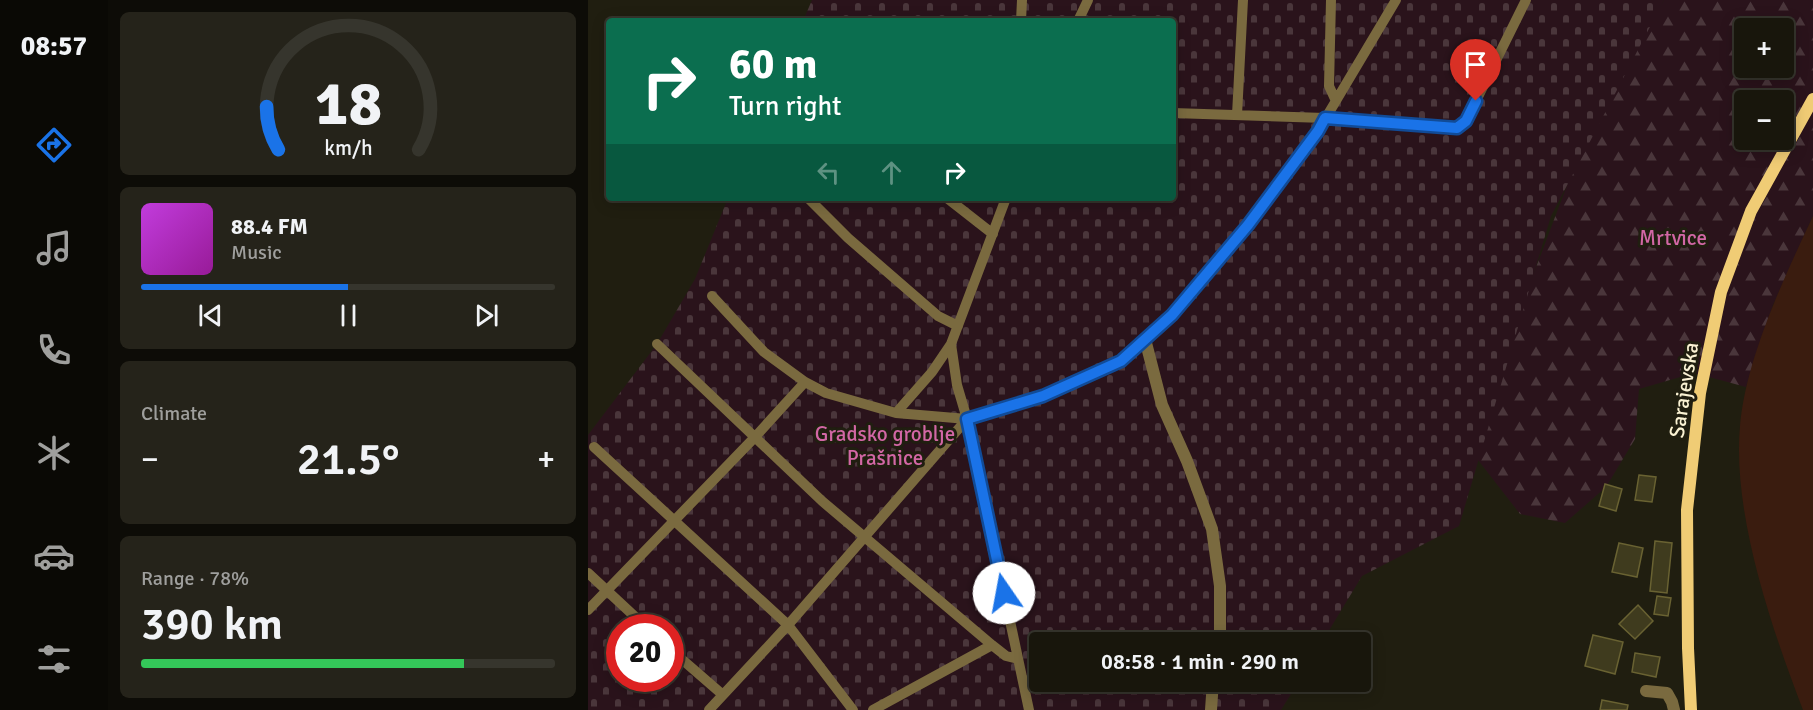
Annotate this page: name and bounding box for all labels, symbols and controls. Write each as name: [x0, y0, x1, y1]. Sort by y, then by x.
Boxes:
map controls: [1734, 18, 1794, 150]
button: +: [1734, 18, 1794, 78]
text: 08:57: [21, 30, 87, 63]
text: 60 m: [729, 39, 818, 90]
pin: [1450, 39, 1501, 101]
icon: right: [630, 42, 708, 120]
icon: arrive: [1459, 48, 1492, 81]
text: 18: [314, 65, 382, 142]
text: Turn right: [729, 90, 842, 123]
button: −: [1734, 90, 1794, 150]
icon: directions: [33, 124, 75, 166]
text: km/h: [324, 136, 372, 162]
icon: left: [812, 156, 845, 189]
icon: ahead: [875, 156, 908, 189]
icon: right: [938, 156, 971, 189]
text: 88.4 FM: [231, 213, 308, 240]
park label: Mrtvice: [1639, 225, 1707, 251]
icon: music: [33, 227, 75, 269]
text: Music: [231, 240, 282, 265]
icon: previous: [194, 299, 227, 332]
icon: pause: [332, 299, 365, 332]
icon: next: [470, 299, 503, 332]
icon: phone: [33, 329, 75, 371]
street label: Sarajevska: [1664, 340, 1704, 440]
text: Climate: [141, 401, 207, 426]
park label: Gradsko groblje Prašnice: [815, 421, 955, 471]
icon: climate: [33, 432, 75, 474]
text: 21.5°: [297, 432, 399, 487]
text: −: [141, 439, 159, 480]
text: +: [537, 439, 555, 480]
icon: car: [33, 535, 75, 577]
position arrow: [972, 561, 1036, 625]
text: Range · 78%: [141, 566, 249, 591]
text: 390 km: [141, 597, 283, 652]
speed limit sign: 20: [606, 614, 684, 692]
icon: filters: [33, 638, 75, 680]
text: 08:58 · 1 min · 290 m: [1101, 648, 1299, 675]

